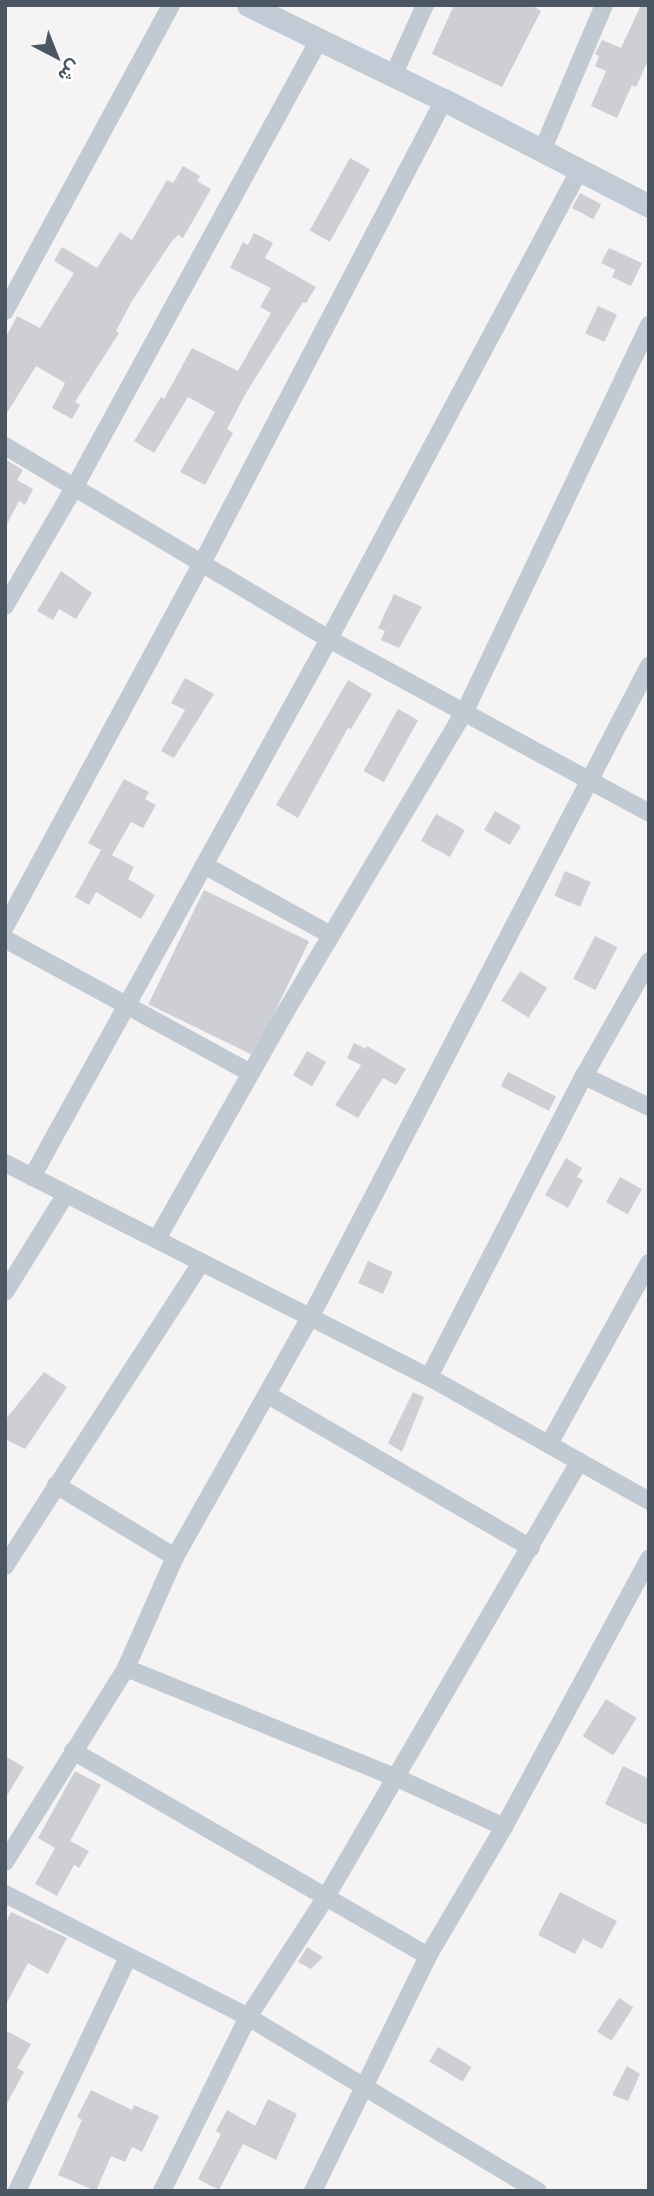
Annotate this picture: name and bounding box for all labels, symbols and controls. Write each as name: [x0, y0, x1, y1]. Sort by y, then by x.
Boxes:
north arrow: [21, 21, 91, 91]
text: ش: [53, 54, 87, 89]

